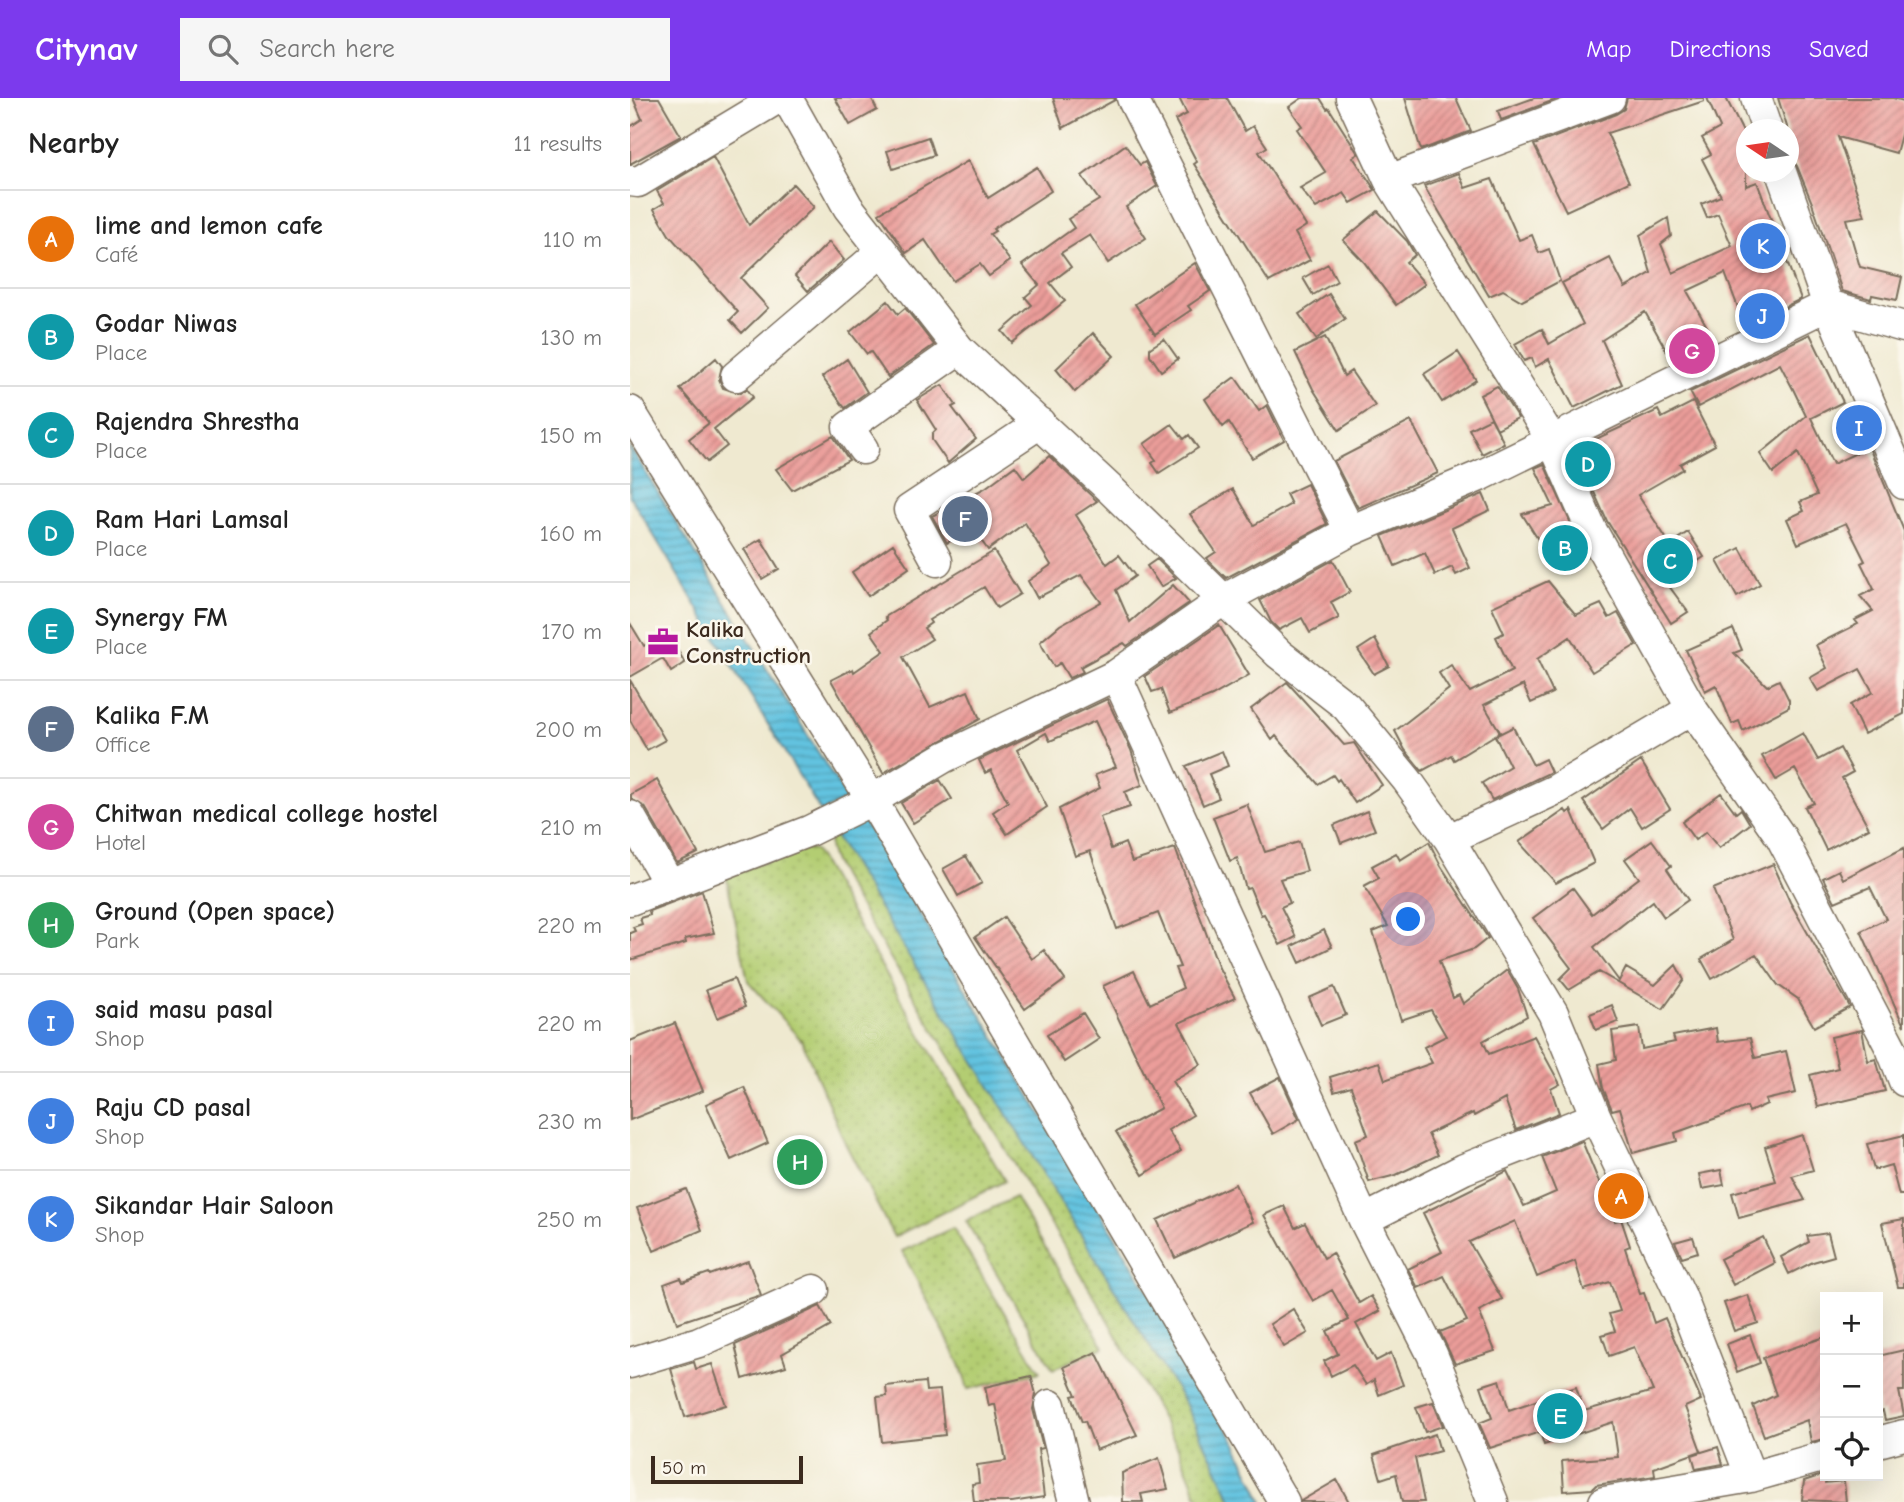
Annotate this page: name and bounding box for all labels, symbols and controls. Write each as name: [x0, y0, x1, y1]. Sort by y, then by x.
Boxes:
search box: [180, 18, 670, 81]
text: Citynav: [35, 30, 138, 68]
icon: search: [204, 30, 242, 68]
text: Search here: [260, 34, 395, 64]
text: Map: [1586, 35, 1632, 63]
text: Directions: [1670, 35, 1771, 63]
text: Saved: [1809, 35, 1869, 63]
north arrow: [1736, 119, 1799, 182]
text: Nearby: [28, 126, 119, 161]
text: 11 results: [513, 130, 602, 157]
text: lime and lemon cafe: [95, 211, 323, 241]
pin: K: [1740, 220, 1786, 272]
text: A: [45, 226, 57, 253]
text: 110 m: [543, 226, 602, 253]
text: Café: [95, 241, 138, 268]
pin: J: [1739, 290, 1785, 342]
text: Godar Niwas: [95, 309, 237, 339]
text: B: [44, 324, 58, 351]
text: 130 m: [541, 324, 602, 351]
pin: G: [1669, 325, 1715, 377]
text: Place: [95, 339, 147, 366]
pin: I: [1836, 402, 1882, 454]
text: Rajendra Shrestha: [95, 407, 300, 437]
text: C: [44, 422, 58, 449]
text: 150 m: [540, 422, 602, 449]
text: Place: [95, 437, 147, 464]
pin: D: [1565, 438, 1611, 490]
pin: F: [942, 493, 988, 545]
text: Ram Hari Lamsal: [95, 505, 289, 535]
text: D: [44, 520, 58, 547]
text: 160 m: [540, 520, 602, 547]
pin: B: [1542, 522, 1588, 574]
text: Place: [95, 535, 147, 562]
pin: C: [1647, 535, 1693, 587]
text: Synergy FM: [95, 603, 228, 633]
place label: Kalika Construction: [686, 616, 811, 669]
text: E: [44, 618, 58, 645]
text: 170 m: [541, 618, 602, 645]
office icon: Kalika Construction: [646, 625, 680, 659]
text: Place: [95, 633, 147, 660]
text: Kalika F.M: [95, 701, 209, 731]
text: F: [44, 716, 58, 743]
text: 200 m: [535, 716, 602, 743]
text: Office: [95, 731, 150, 758]
text: Chitwan medical college hostel: [95, 799, 438, 829]
text: G: [43, 814, 59, 841]
text: 210 m: [540, 814, 602, 841]
text: Hotel: [95, 829, 146, 856]
text: Ground (Open space): [95, 897, 335, 927]
your location: [1391, 902, 1425, 936]
text: H: [43, 912, 59, 939]
text: 220 m: [537, 912, 602, 939]
text: Park: [95, 927, 139, 954]
text: said masu pasal: [95, 995, 273, 1025]
text: I: [46, 1010, 56, 1037]
text: 220 m: [537, 1010, 602, 1037]
text: Shop: [95, 1025, 144, 1052]
text: Raju CD pasal: [95, 1093, 251, 1123]
text: J: [46, 1108, 56, 1135]
text: 230 m: [538, 1108, 602, 1135]
text: Shop: [95, 1123, 144, 1150]
pin: H: [777, 1136, 823, 1188]
pin: A: [1598, 1170, 1644, 1222]
text: Sikandar Hair Saloon: [95, 1191, 334, 1221]
text: K: [45, 1206, 57, 1233]
text: 250 m: [537, 1206, 602, 1233]
text: Shop: [95, 1221, 144, 1248]
map controls: [1820, 1292, 1883, 1481]
button: +: [1820, 1292, 1883, 1355]
button: −: [1820, 1355, 1883, 1418]
pin: E: [1537, 1390, 1583, 1442]
button: locate: [1820, 1418, 1883, 1481]
scale bar: [651, 1453, 803, 1485]
text: 50 m: [662, 1457, 706, 1479]

